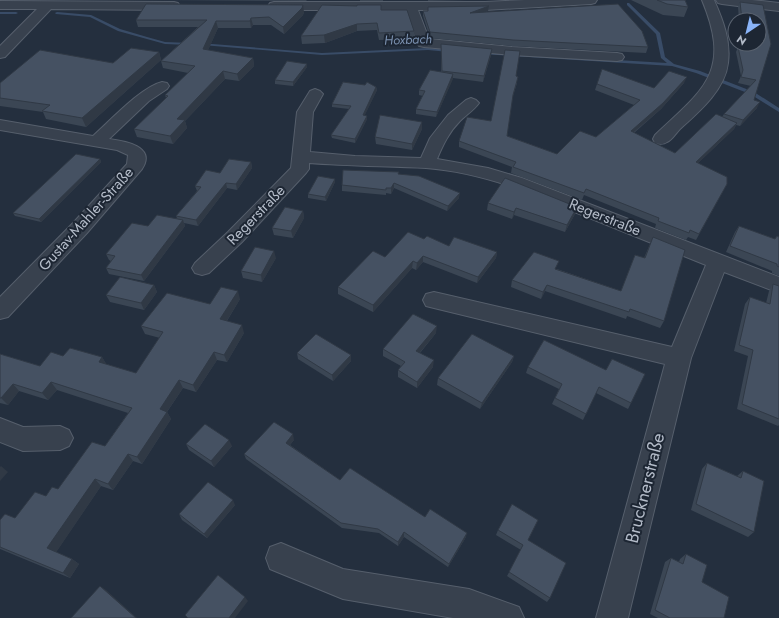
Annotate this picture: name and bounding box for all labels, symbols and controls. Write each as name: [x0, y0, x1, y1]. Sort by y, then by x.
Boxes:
north arrow: [727, 12, 767, 52]
water label: Hoxbach: [384, 29, 433, 50]
text: N: [733, 31, 749, 49]
street label: Gustav-Mahler-Straße: [33, 162, 139, 276]
street label: Regerstraße: [222, 180, 290, 250]
street label: Regerstraße: [566, 193, 644, 241]
street label: Brucknerstraße: [619, 430, 671, 546]

